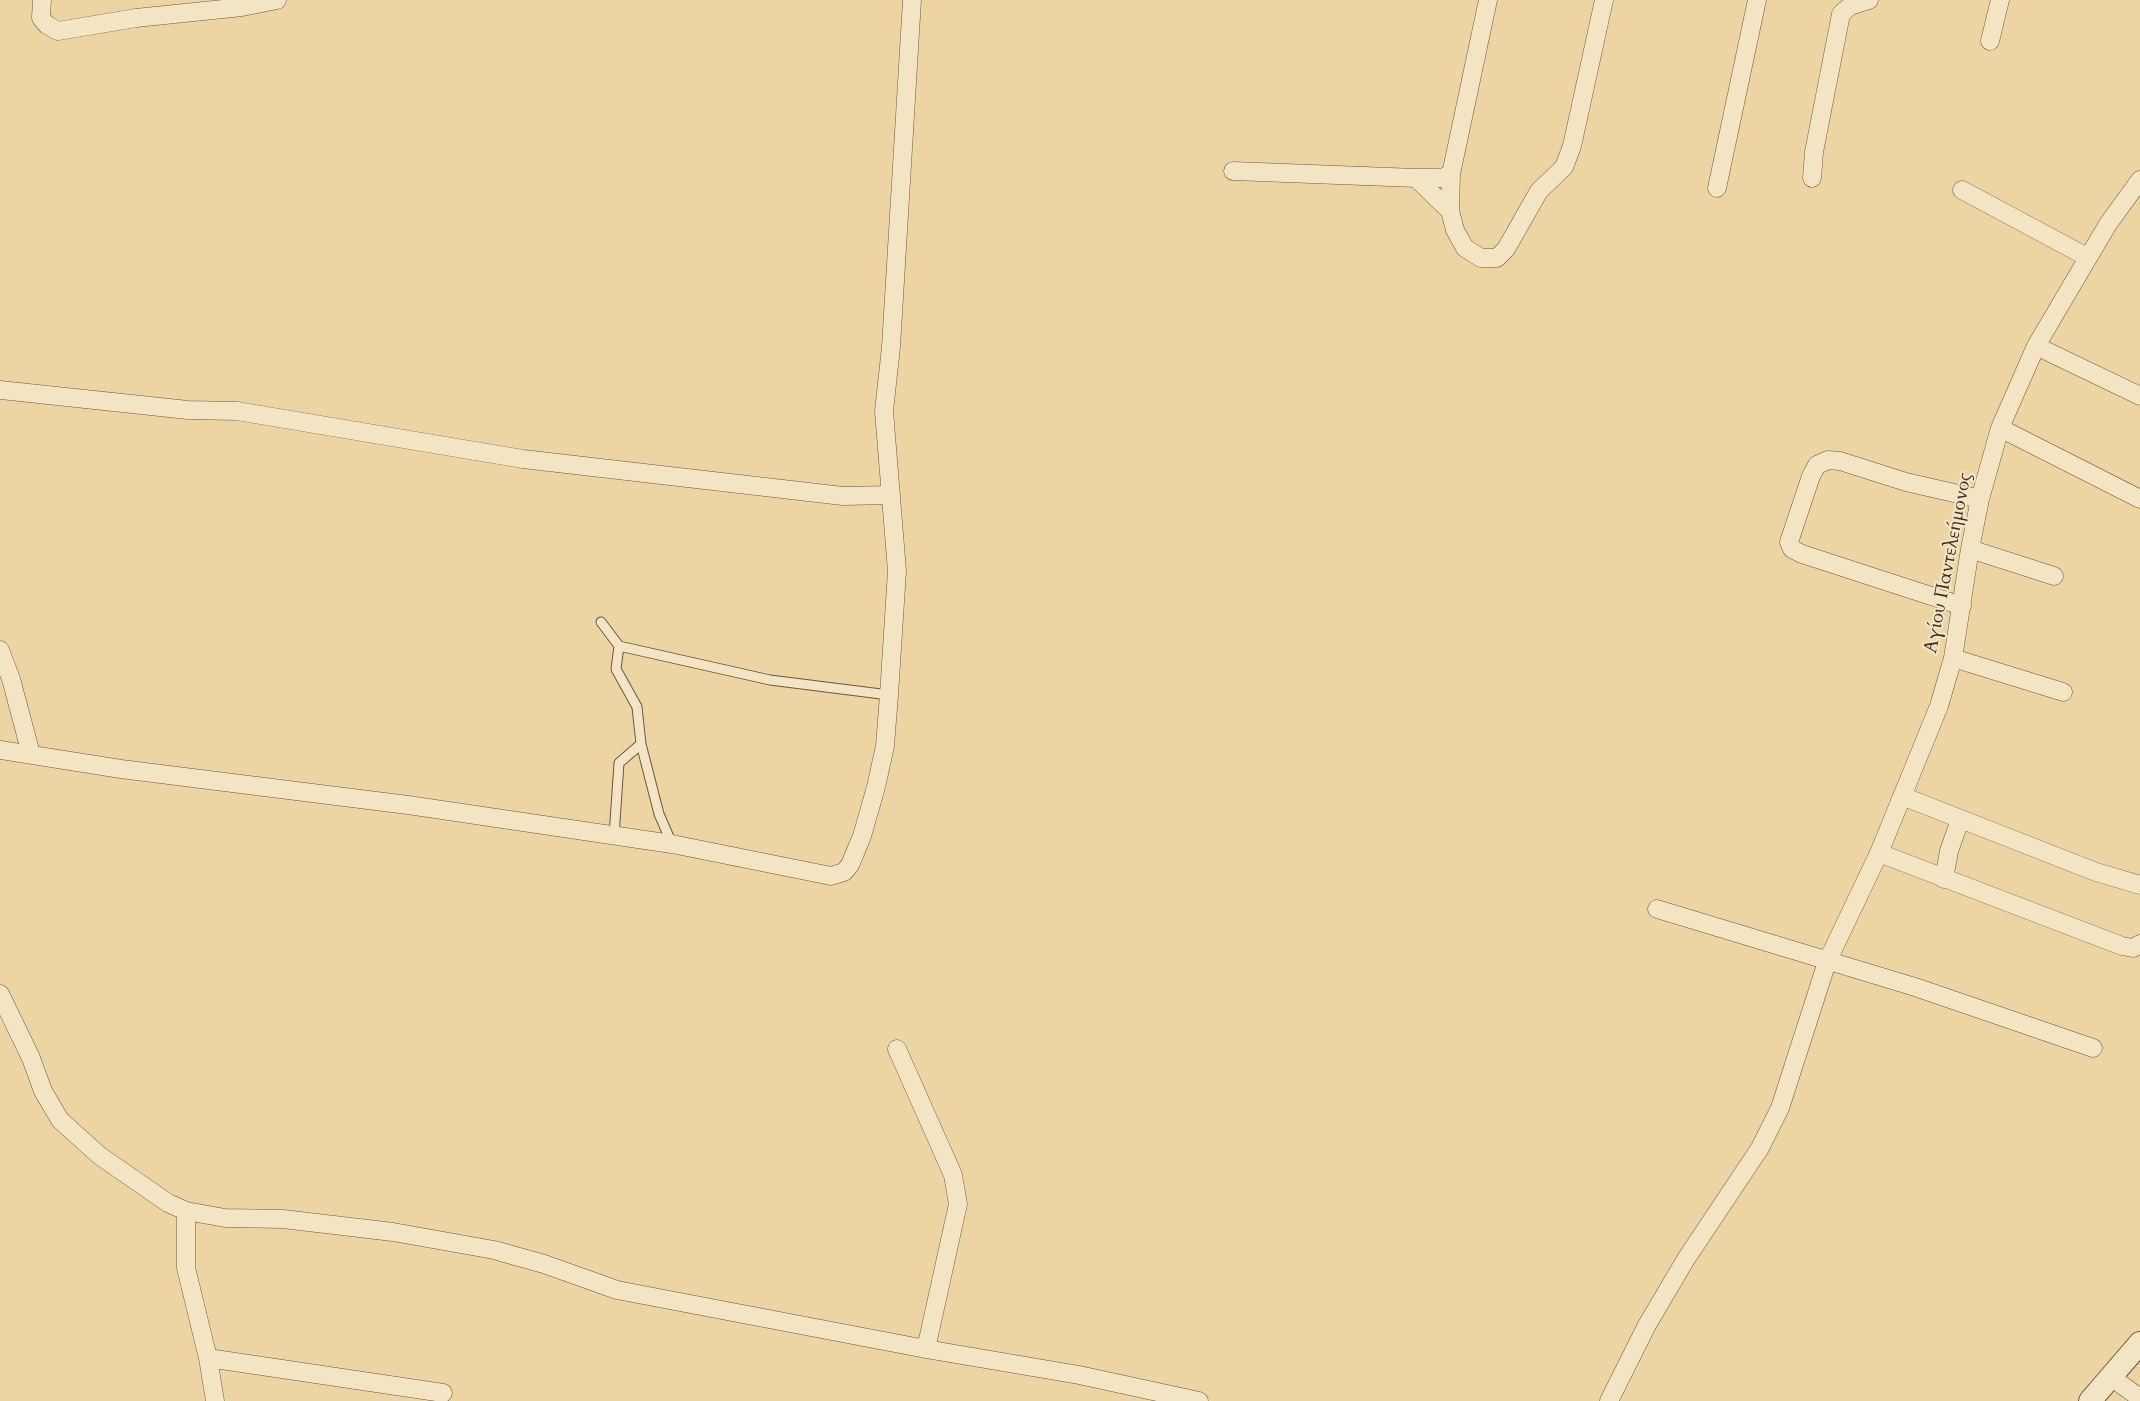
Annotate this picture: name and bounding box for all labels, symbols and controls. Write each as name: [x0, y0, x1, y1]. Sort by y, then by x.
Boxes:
street label: Αγίου Παντελεήμονος: [1920, 471, 1978, 655]

